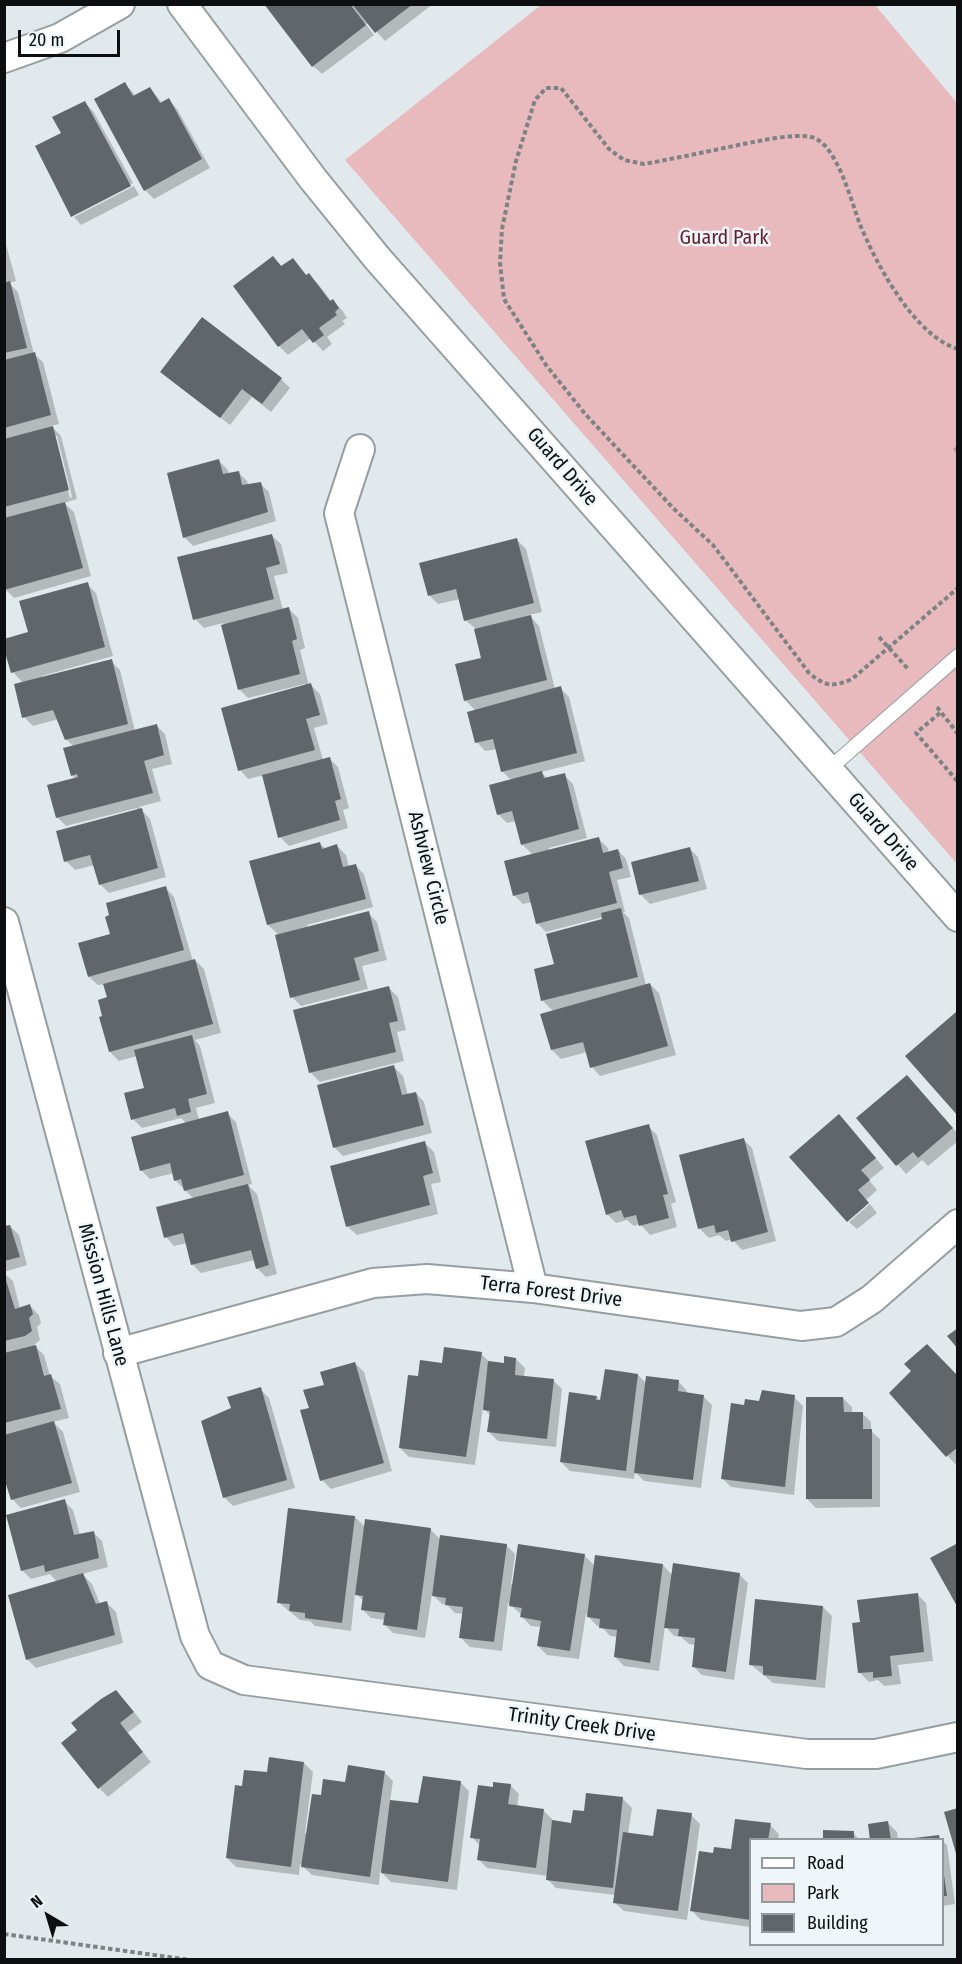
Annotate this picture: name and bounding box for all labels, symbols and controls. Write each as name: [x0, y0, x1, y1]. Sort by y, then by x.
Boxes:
scale bar: [21, 18, 123, 56]
text: 20 m: [29, 29, 64, 51]
park label: Guard Park: [679, 226, 769, 250]
street label: Guard Drive: [521, 423, 603, 511]
street label: Guard Drive: [842, 788, 924, 876]
street label: Ashview Circle: [402, 809, 454, 927]
street label: Mission Hills Lane: [72, 1221, 134, 1369]
street label: Terra Forest Drive: [479, 1271, 623, 1313]
street label: Trinity Creek Drive: [507, 1703, 657, 1747]
legend: [749, 1838, 944, 1946]
text: Road: [807, 1852, 844, 1874]
text: Park: [807, 1882, 839, 1904]
north arrow: [18, 1886, 78, 1946]
text: N: [27, 1891, 46, 1912]
text: Building: [807, 1912, 868, 1934]

